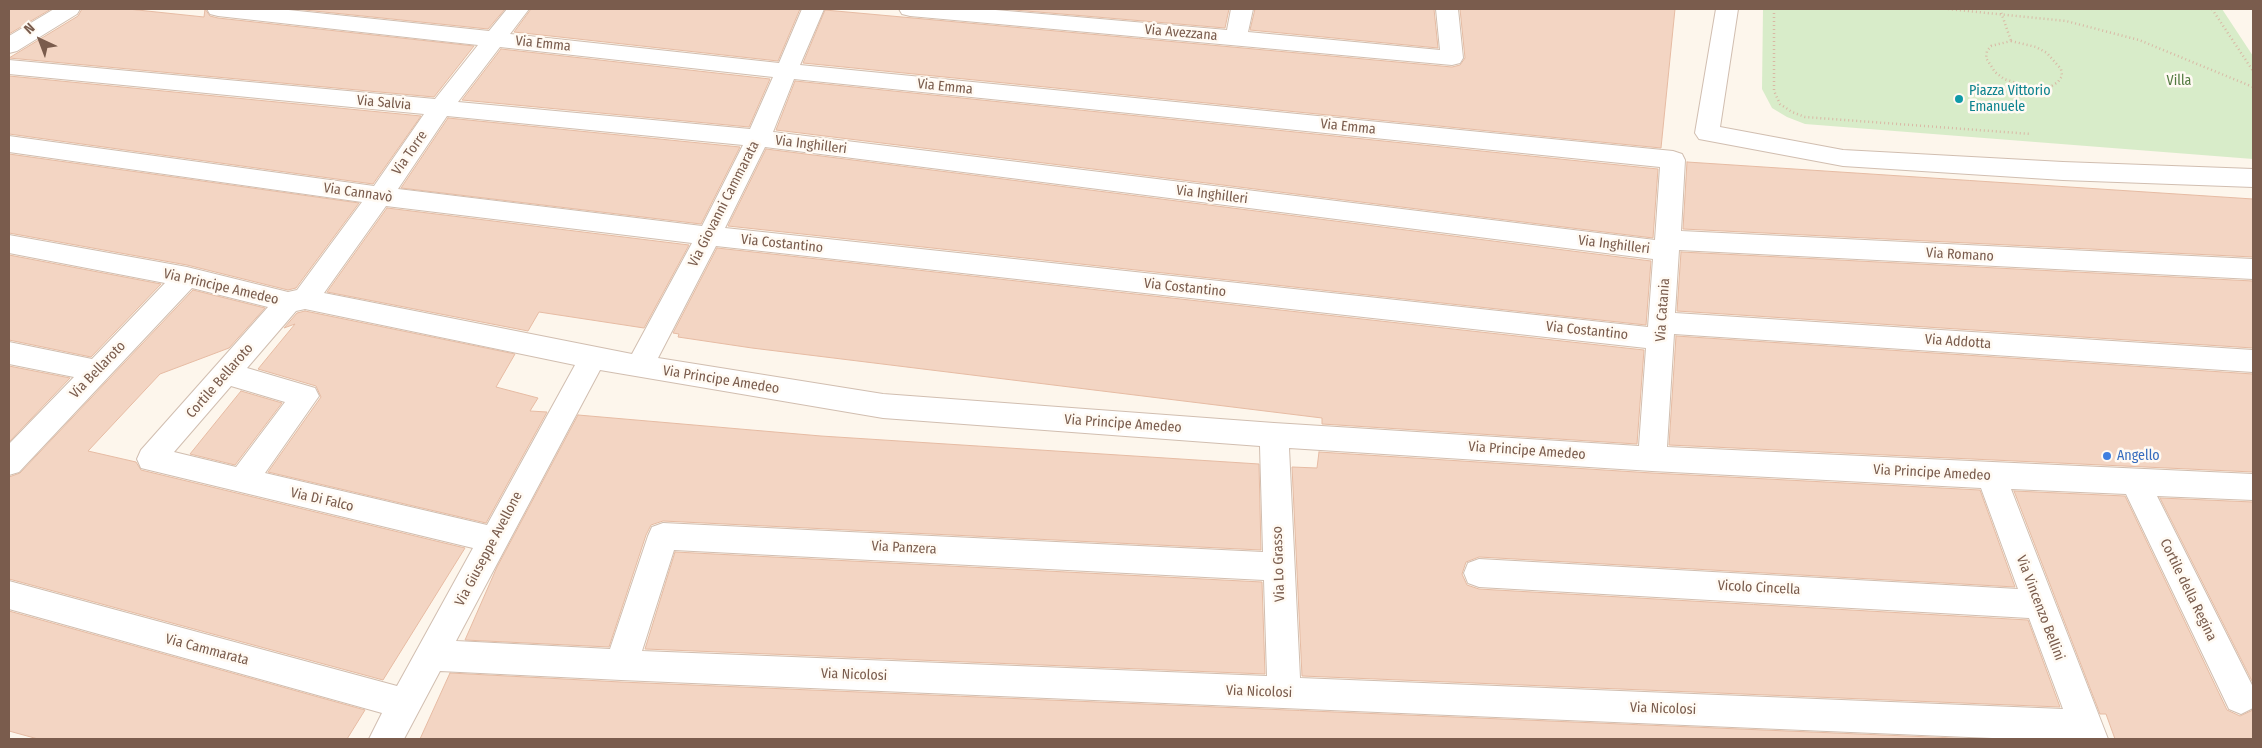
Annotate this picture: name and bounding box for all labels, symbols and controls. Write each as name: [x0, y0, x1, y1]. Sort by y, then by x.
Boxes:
north arrow: [15, 15, 65, 65]
text: N: [21, 20, 38, 38]
street label: Via Avezzana: [1144, 21, 1218, 45]
street label: Via Emma: [514, 33, 572, 55]
park label: Villa: [2167, 73, 2191, 89]
street label: Via Emma: [916, 76, 974, 98]
place label: Piazza Vittorio Emanuele: [1969, 83, 2050, 115]
street label: Via Salvia: [356, 92, 412, 114]
marker: Piazza Vittorio Emanuele: [1953, 93, 1965, 105]
street label: Via Emma: [1319, 116, 1377, 138]
street label: Via Torre: [389, 128, 431, 178]
street label: Via Inghilleri: [774, 132, 848, 158]
street label: Via Giovanni Cammarata: [685, 138, 763, 270]
street label: Via Cannavò: [322, 180, 394, 206]
street label: Via Inghilleri: [1175, 182, 1249, 208]
street label: Via Costantino: [740, 231, 824, 257]
street label: Via Inghilleri: [1577, 232, 1651, 258]
street label: Via Romano: [1926, 245, 1994, 265]
street label: Via Principe Amedeo: [162, 266, 280, 308]
street label: Via Costantino: [1143, 275, 1227, 301]
street label: Via Catania: [1652, 278, 1674, 342]
street label: Via Costantino: [1545, 318, 1629, 344]
street label: Via Addotta: [1924, 331, 1992, 353]
street label: Via Bellaroto: [67, 338, 129, 402]
street label: Cortile Bellaroto: [183, 340, 257, 422]
street label: Via Principe Amedeo: [662, 363, 780, 397]
street label: Via Principe Amedeo: [1064, 412, 1182, 436]
street label: Via Principe Amedeo: [1468, 439, 1586, 463]
place label: Angello: [2117, 448, 2160, 464]
marker: Angello: [2101, 450, 2113, 462]
street label: Via Principe Amedeo: [1873, 462, 1991, 484]
street label: Via Di Falco: [289, 485, 355, 515]
street label: Via Giuseppe Avellone: [452, 489, 526, 609]
street label: Via Lo Grasso: [1269, 526, 1289, 602]
street label: Cortile della Regina: [2156, 536, 2220, 644]
street label: Via Panzera: [871, 538, 937, 558]
street label: Via Vincenzo Bellini: [2012, 553, 2068, 663]
street label: Vicolo Cincella: [1717, 577, 1801, 599]
street label: Via Cammarata: [163, 631, 251, 669]
street label: Via Nicolosi: [821, 665, 887, 685]
street label: Via Nicolosi: [1226, 682, 1292, 702]
street label: Via Nicolosi: [1630, 699, 1696, 719]

